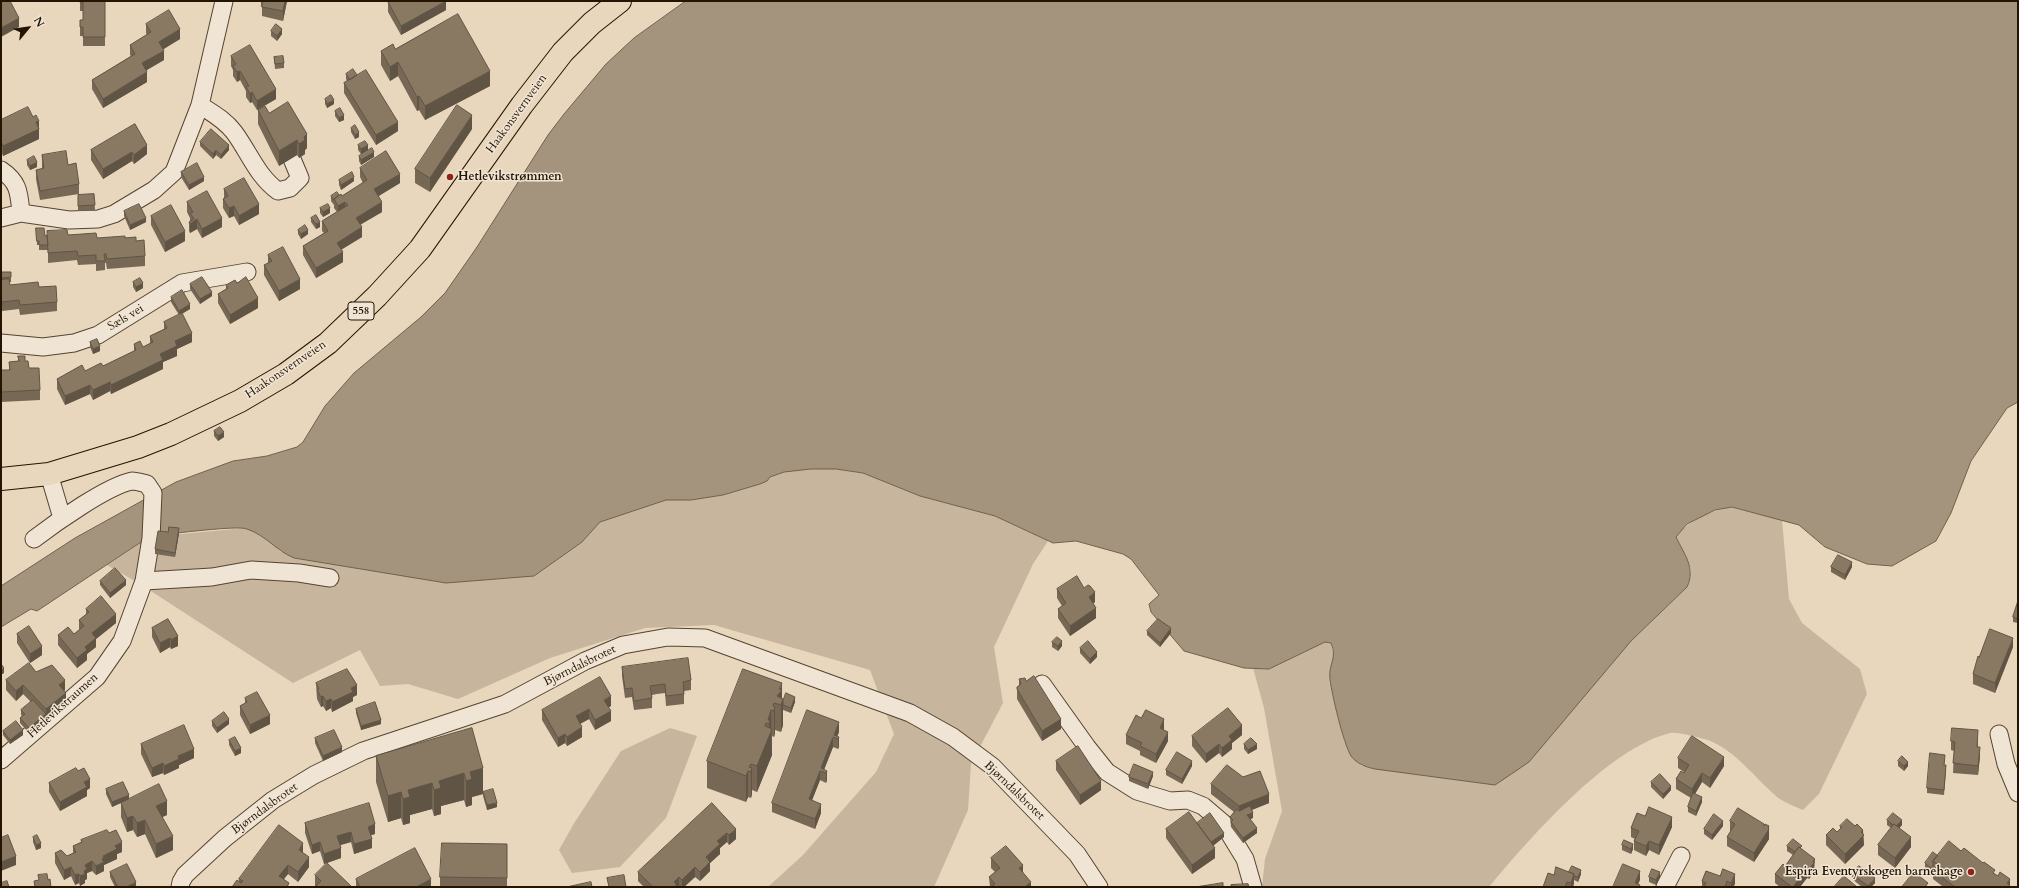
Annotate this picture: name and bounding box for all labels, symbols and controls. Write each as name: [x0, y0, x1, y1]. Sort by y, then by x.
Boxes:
north arrow: [8, 8, 48, 48]
text: N: [30, 14, 48, 30]
street label: Haakonsvernveien: [484, 72, 550, 156]
place label: Hetlevikstrømmen: [458, 170, 562, 184]
marker: Hetlevikstrømmen: [445, 172, 455, 182]
street label: Sæls vei: [105, 302, 147, 334]
road number: 558: [348, 302, 374, 320]
street label: Haakonsvernveien: [243, 338, 329, 402]
street label: Bjørndalsbrotet: [542, 642, 618, 690]
street label: Hetlevikstraumen: [25, 671, 101, 741]
street label: Bjørndalsbrotet: [981, 759, 1047, 823]
street label: Bjørndalsbrotet: [229, 780, 301, 838]
place label: Espira Eventyrskogen barnehage: [1785, 865, 1963, 879]
marker: Espira Eventyrskogen barnehage: [1966, 867, 1976, 877]

